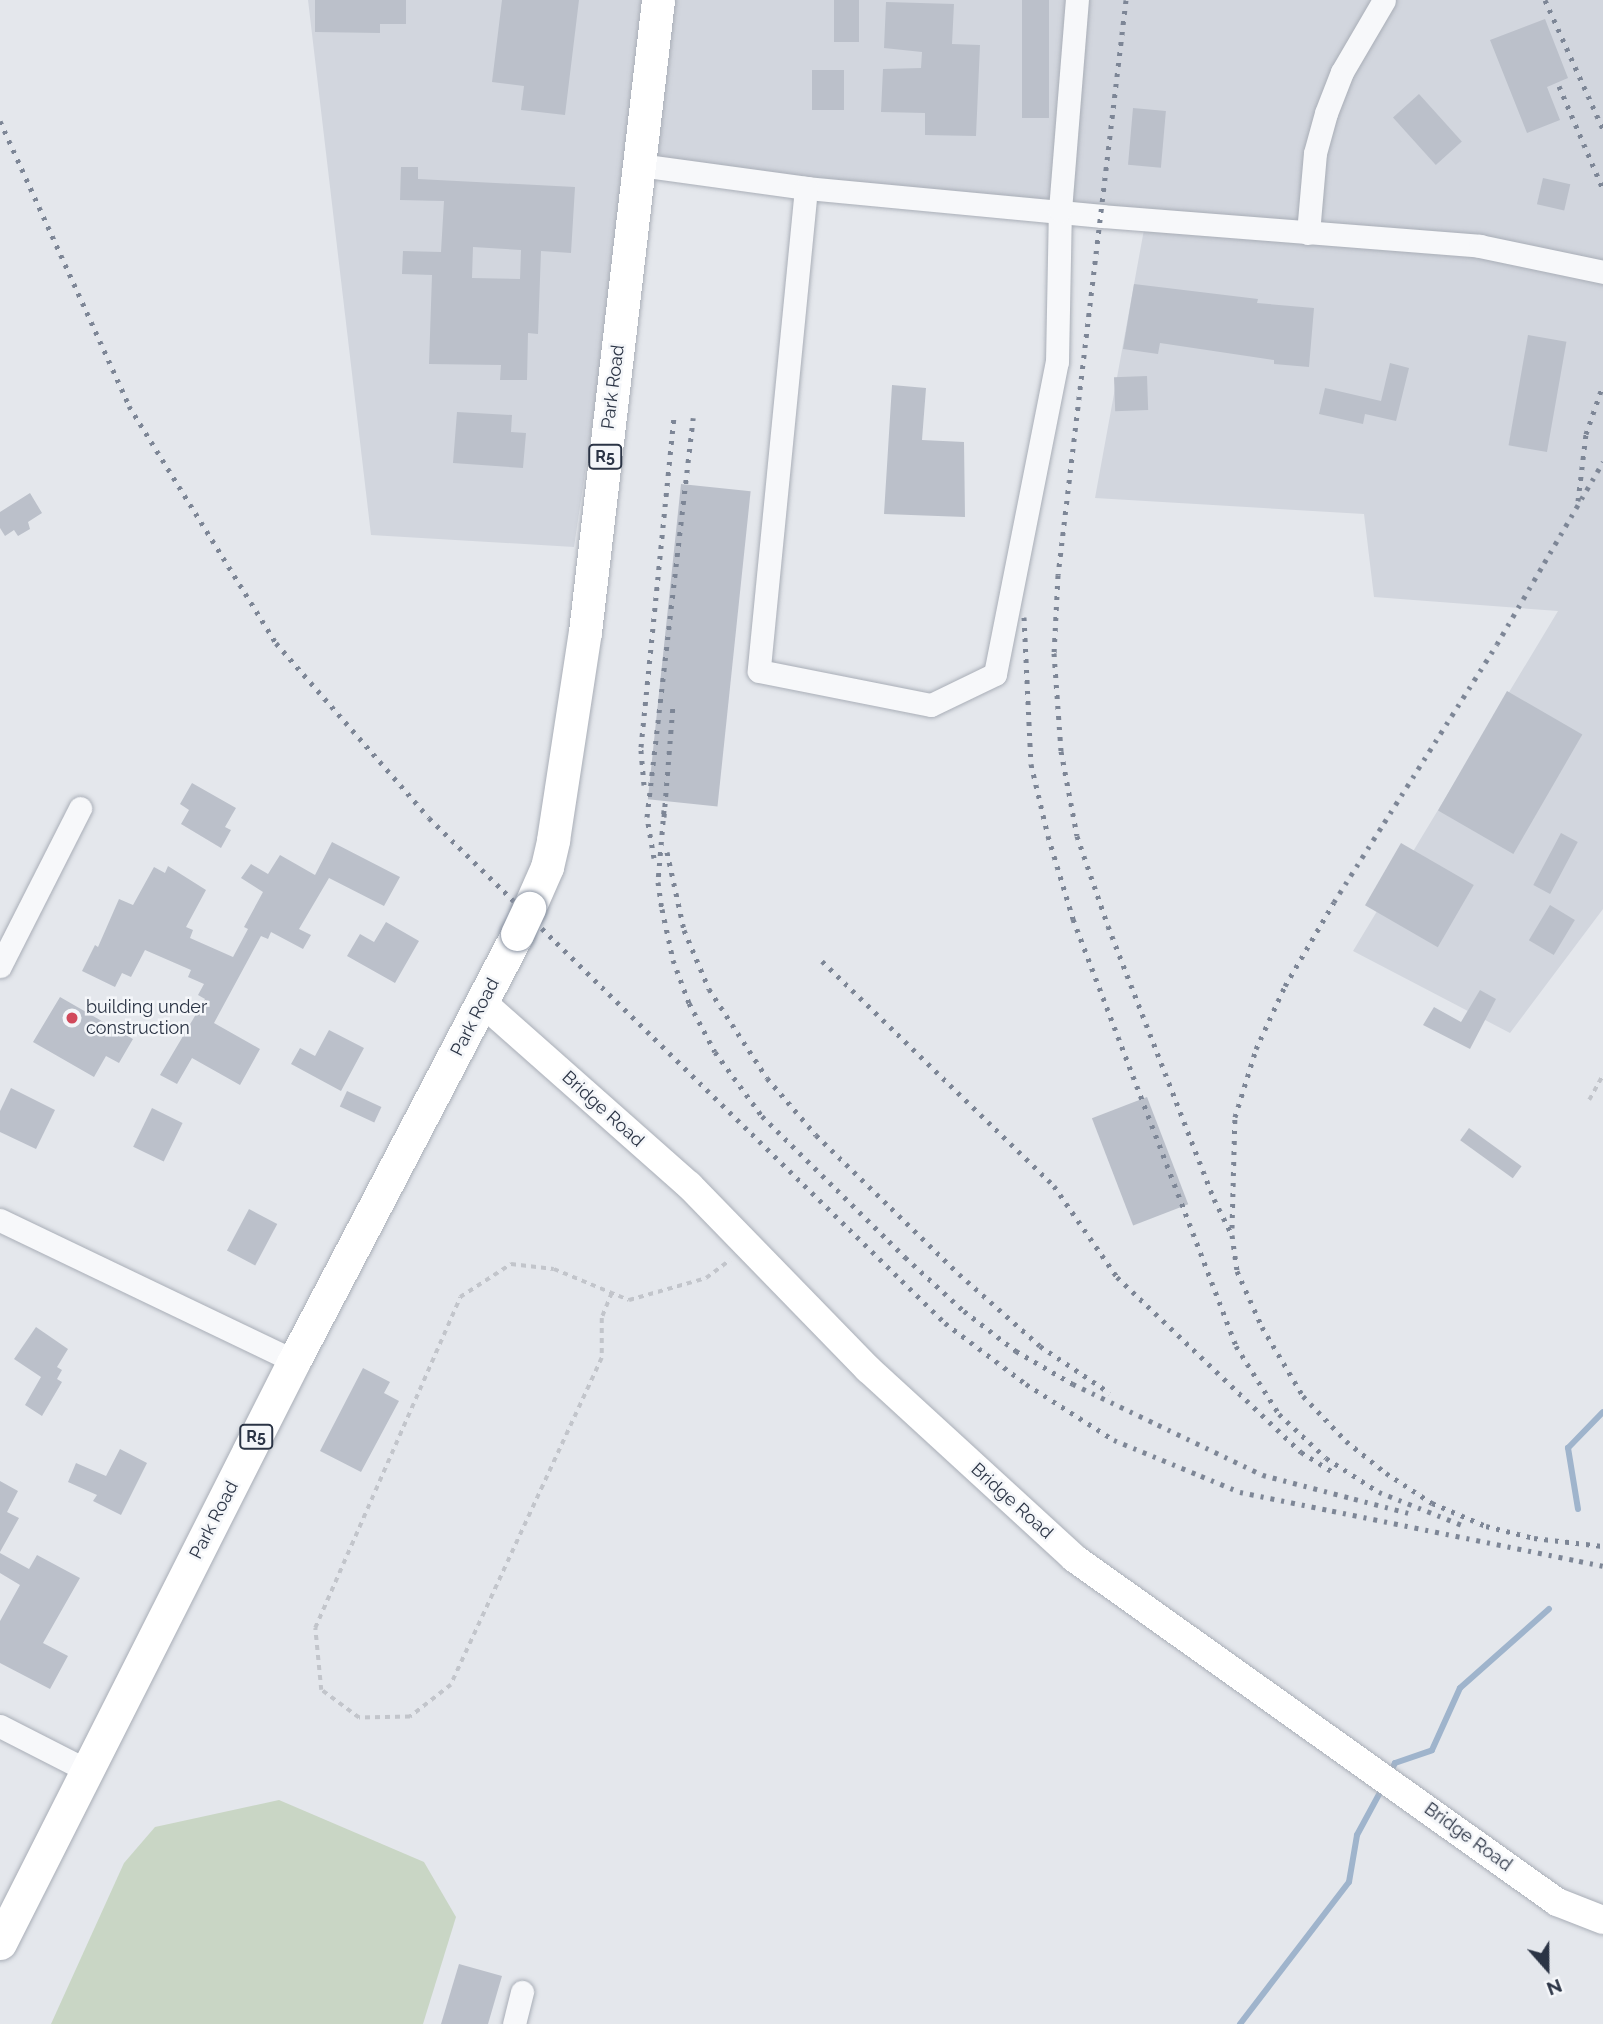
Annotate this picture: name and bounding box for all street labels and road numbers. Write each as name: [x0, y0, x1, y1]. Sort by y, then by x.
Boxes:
street label: Park Road: [597, 344, 629, 430]
road number: R5: [588, 445, 622, 470]
street label: Park Road: [446, 974, 504, 1060]
street label: Bridge Road: [558, 1067, 648, 1151]
road number: R5: [238, 1424, 274, 1450]
street label: Bridge Road: [967, 1459, 1057, 1543]
street label: Park Road: [185, 1477, 243, 1563]
street label: Bridge Road: [1420, 1798, 1516, 1876]

